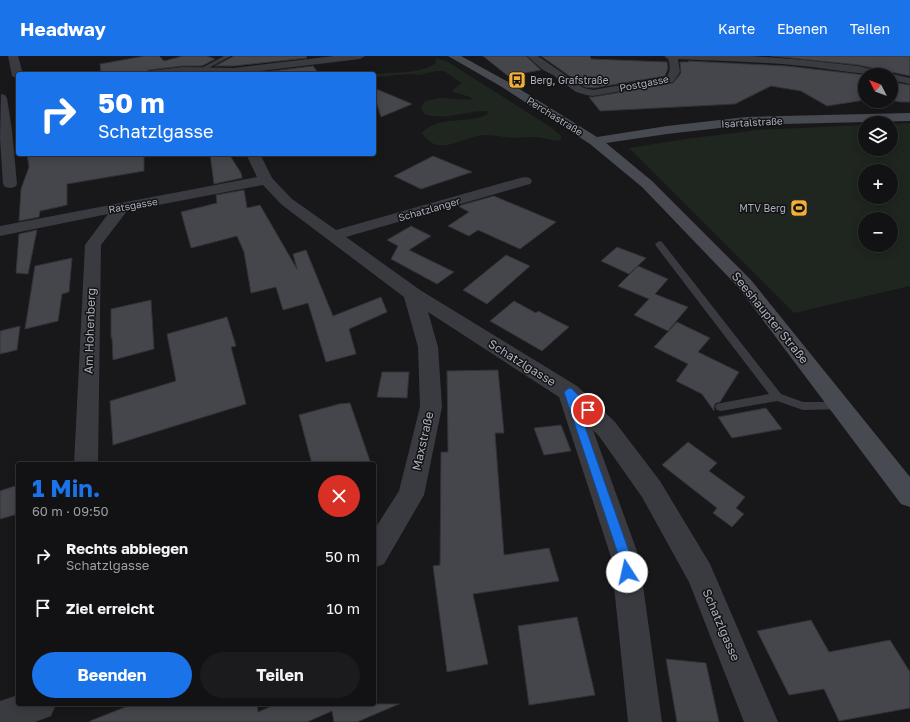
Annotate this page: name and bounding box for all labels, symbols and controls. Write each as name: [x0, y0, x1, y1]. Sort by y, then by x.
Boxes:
text: Headway: [20, 17, 106, 40]
text: Karte: [718, 20, 755, 37]
text: Ebenen: [777, 20, 828, 37]
text: Teilen: [850, 20, 890, 37]
north arrow: [858, 68, 898, 108]
map controls: [858, 68, 898, 252]
bus stop icon: Berg, Grafstraße: [507, 70, 527, 90]
street label: Postgasse: [618, 72, 670, 94]
place label: Berg, Grafstraße: [530, 74, 609, 86]
text: 50 m: [98, 86, 165, 119]
icon: right: [32, 88, 84, 140]
street label: Perchastraße: [525, 94, 585, 138]
street label: Isartalstraße: [721, 114, 783, 130]
button: layers: [858, 116, 898, 156]
text: Schatzlgasse: [98, 120, 213, 142]
button: +: [858, 164, 898, 204]
street label: Schatzlanger: [397, 194, 461, 224]
street label: Ratsgasse: [107, 195, 159, 215]
sports icon: MTV Berg: [789, 198, 809, 218]
place label: MTV Berg: [739, 202, 786, 214]
button: −: [858, 212, 898, 252]
street label: Seeshaupter Straße: [729, 269, 812, 367]
street label: Am Hohenberg: [81, 288, 98, 374]
street label: Schatzlgasse: [486, 336, 559, 389]
pin: [571, 393, 605, 427]
icon: arrive: [577, 399, 599, 421]
street label: Maxstraße: [408, 410, 437, 472]
text: 1 Min.: [32, 473, 101, 502]
button: close: [318, 475, 360, 517]
text: 60 m · 09:50: [32, 503, 109, 519]
text: Rechts abbiegen: [66, 539, 188, 557]
icon: right: [32, 545, 54, 567]
text: 50 m: [325, 547, 360, 565]
position arrow: [606, 551, 648, 593]
text: Schatzlgasse: [66, 557, 149, 573]
street label: Schatzlgasse: [700, 586, 743, 663]
icon: arrive: [32, 597, 54, 619]
text: Ziel erreicht: [66, 599, 154, 617]
text: 10 m: [326, 599, 360, 617]
button: Beenden: [32, 652, 192, 698]
button: Teilen: [200, 652, 360, 698]

